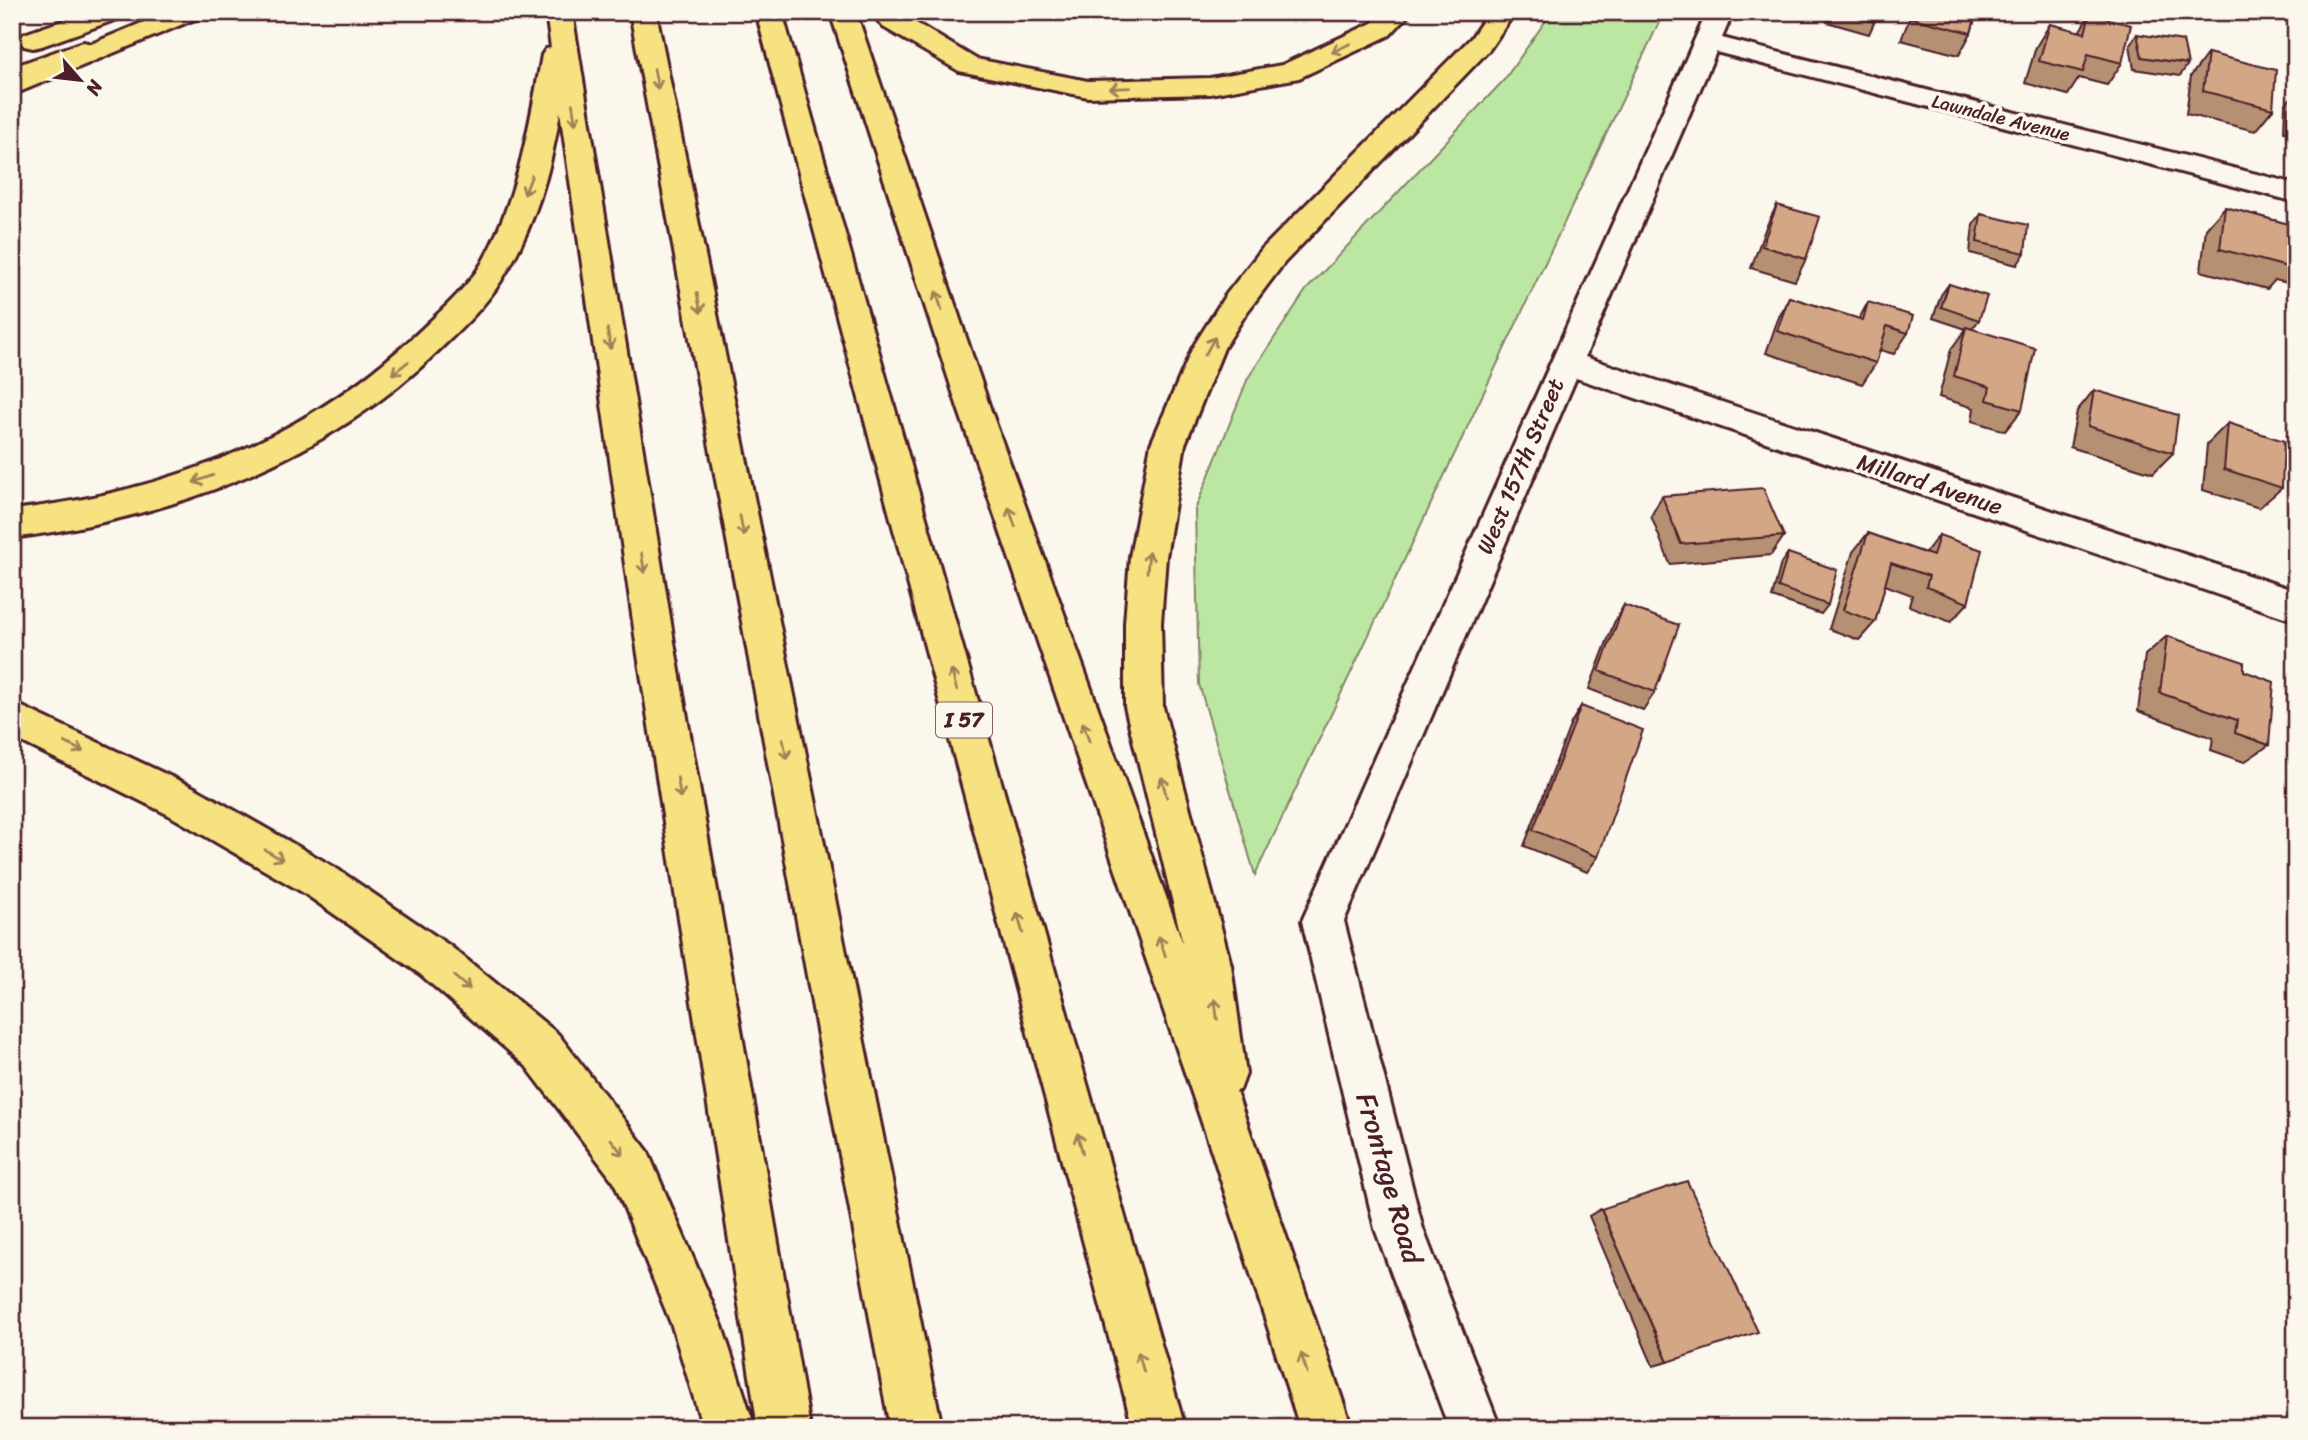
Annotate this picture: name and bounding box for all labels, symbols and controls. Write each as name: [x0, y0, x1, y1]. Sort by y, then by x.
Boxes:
one-way arrow: [1330, 42, 1352, 55]
north arrow: [46, 46, 116, 116]
one-way arrow: [649, 67, 663, 90]
text: N: [77, 73, 113, 102]
one-way arrow: [1108, 82, 1131, 95]
street label: Lawndale Avenue: [1928, 84, 2074, 151]
one-way arrow: [568, 102, 581, 125]
one-way arrow: [520, 173, 533, 195]
one-way arrow: [693, 291, 706, 314]
one-way arrow: [931, 291, 944, 313]
one-way arrow: [602, 327, 615, 349]
one-way arrow: [1203, 336, 1217, 356]
one-way arrow: [391, 360, 409, 375]
street label: West 157th Street: [1465, 372, 1576, 561]
street label: Millard Avenue: [1852, 442, 2008, 527]
one-way arrow: [192, 474, 214, 487]
one-way arrow: [1005, 506, 1017, 528]
one-way arrow: [736, 514, 749, 537]
one-way arrow: [637, 552, 650, 574]
one-way arrow: [1142, 552, 1155, 574]
one-way arrow: [946, 669, 959, 691]
road number: I 57: [936, 702, 992, 738]
one-way arrow: [1079, 721, 1091, 743]
one-way arrow: [779, 737, 792, 760]
one-way arrow: [63, 741, 84, 755]
one-way arrow: [673, 776, 686, 799]
one-way arrow: [1157, 776, 1170, 799]
one-way arrow: [264, 848, 284, 862]
one-way arrow: [1013, 912, 1026, 935]
one-way arrow: [1155, 936, 1167, 958]
one-way arrow: [453, 975, 471, 991]
one-way arrow: [1209, 998, 1222, 1020]
street label: Frontage Road: [1342, 1087, 1438, 1272]
one-way arrow: [1073, 1132, 1086, 1154]
one-way arrow: [609, 1138, 624, 1157]
one-way arrow: [1133, 1351, 1146, 1373]
one-way arrow: [1297, 1352, 1310, 1374]

